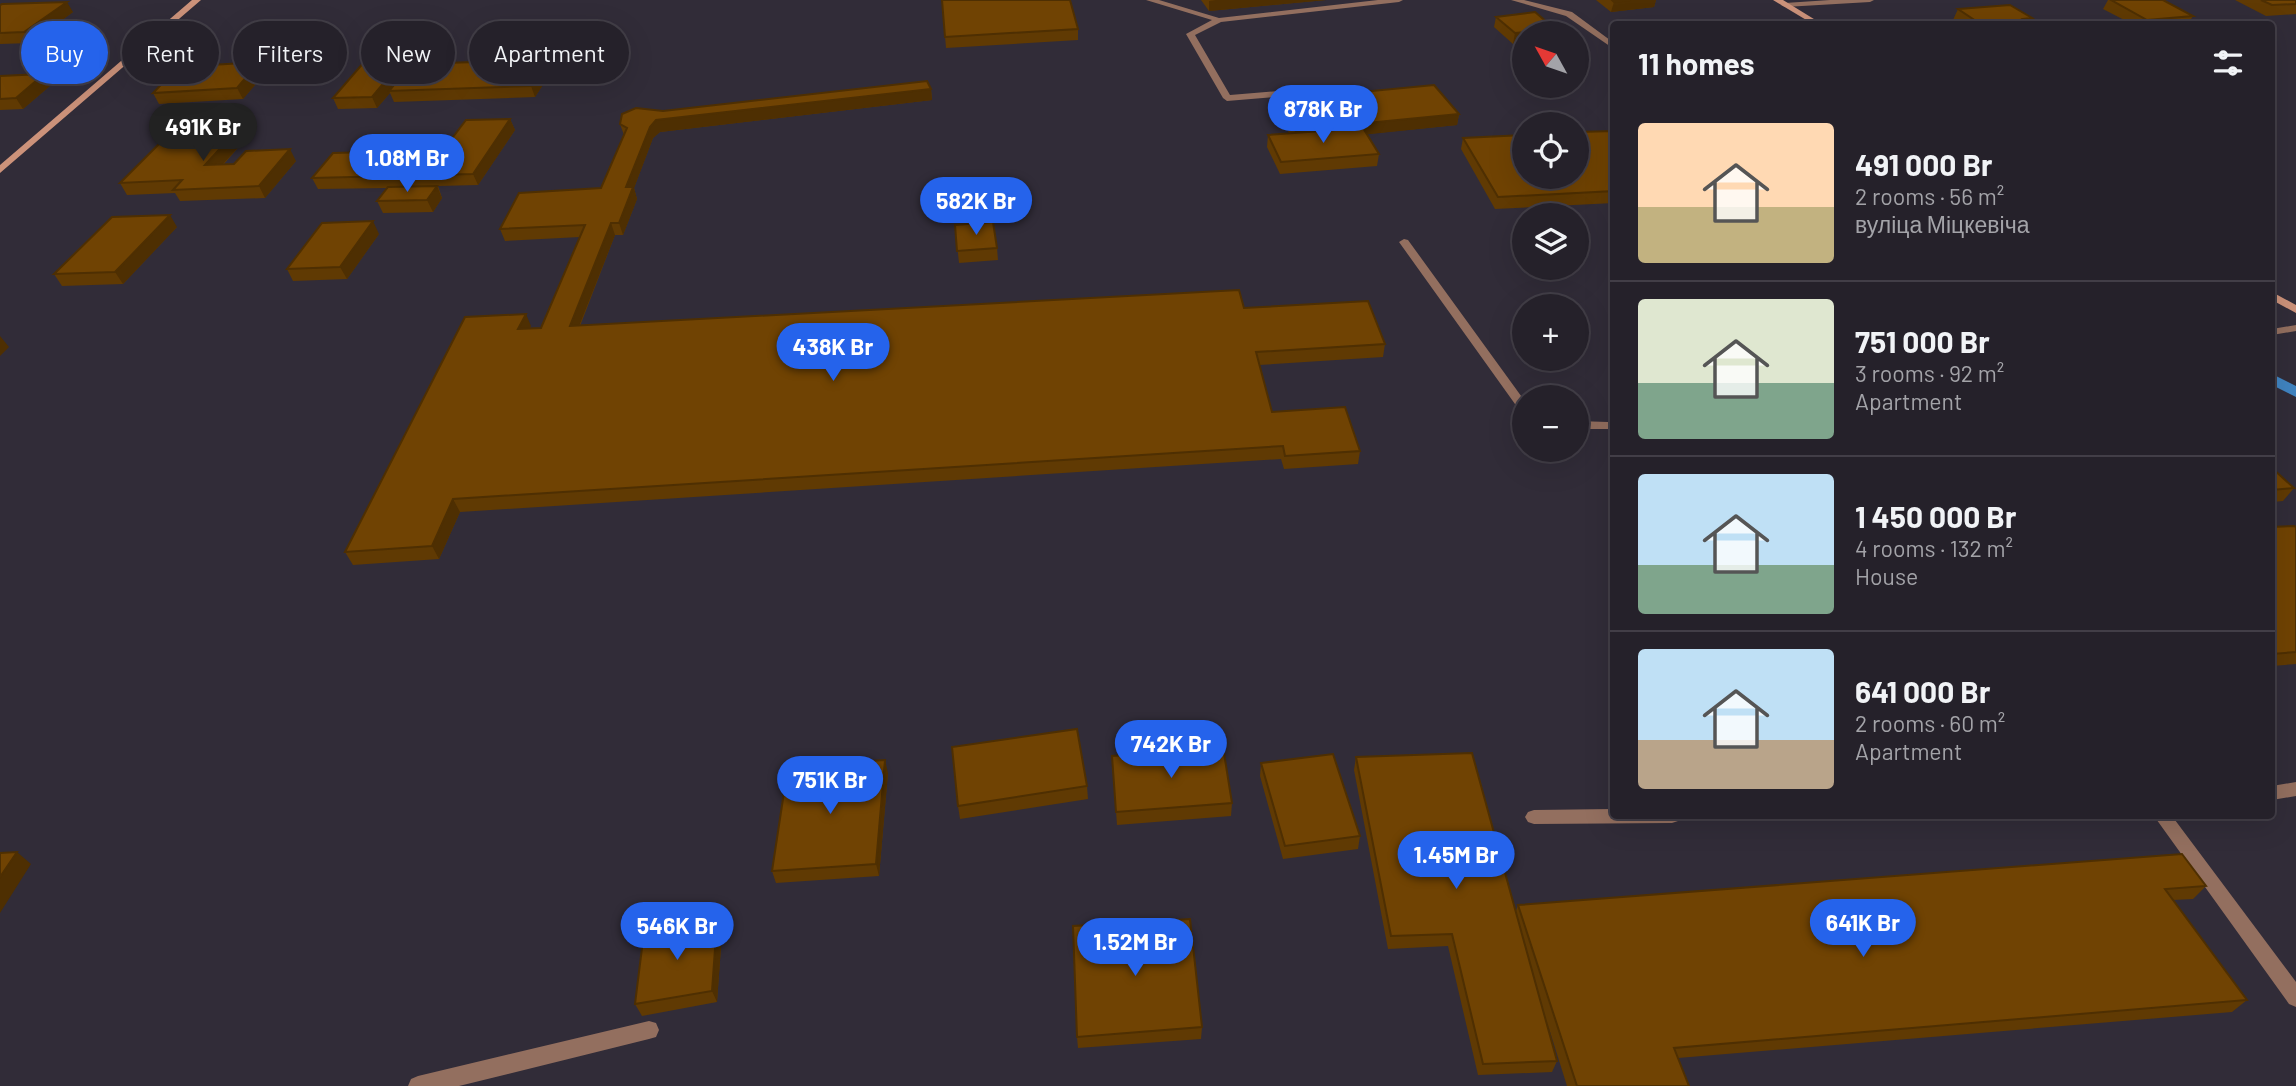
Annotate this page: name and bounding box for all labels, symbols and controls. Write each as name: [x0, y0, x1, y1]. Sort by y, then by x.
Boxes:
chip: Buy: [21, 21, 108, 84]
chip: Rent: [122, 21, 219, 84]
chip: Filters: [233, 21, 347, 84]
chip: New: [361, 21, 455, 84]
chip: Apartment: [469, 21, 629, 84]
north arrow: [1512, 21, 1589, 98]
map controls: [1512, 21, 1589, 462]
icon: filters: [2209, 44, 2247, 82]
text: 11 homes: [1638, 45, 1755, 81]
pin: 878K Br: [1258, 86, 1388, 145]
text: 878K Br: [1284, 94, 1362, 122]
pin: 491K Br: [138, 104, 268, 163]
text: 491K Br: [165, 112, 241, 140]
button: locate: [1512, 112, 1589, 189]
pin: 1.08M Br: [335, 134, 479, 194]
text: 1.08M Br: [365, 143, 449, 171]
text: 491 000 Br: [1855, 146, 1993, 182]
icon: home: [1694, 151, 1778, 235]
pin: 582K Br: [911, 177, 1041, 237]
text: 2 rooms · 56 m²: [1855, 182, 2004, 210]
text: 582K Br: [936, 186, 1016, 214]
button: layers: [1512, 203, 1589, 280]
text: вуліца Міцкевіча: [1855, 210, 2029, 238]
button: +: [1512, 294, 1589, 371]
text: 751 000 Br: [1855, 323, 1990, 359]
pin: 438K Br: [768, 324, 898, 383]
icon: home: [1694, 327, 1778, 411]
text: 438K Br: [793, 332, 873, 360]
text: 3 rooms · 92 m²: [1855, 359, 2004, 387]
button: −: [1512, 385, 1589, 462]
text: Apartment: [1855, 387, 1962, 415]
text: 1 450 000 Br: [1855, 498, 2016, 534]
icon: home: [1694, 502, 1778, 586]
text: 4 rooms · 132 m²: [1855, 534, 2013, 562]
text: House: [1855, 562, 1918, 590]
text: 641 000 Br: [1855, 673, 1990, 709]
icon: home: [1694, 677, 1778, 761]
text: 2 rooms · 60 m²: [1855, 709, 2005, 737]
pin: 742K Br: [1106, 720, 1236, 780]
text: 742K Br: [1131, 729, 1211, 757]
text: Apartment: [1855, 737, 1962, 765]
pin: 751K Br: [765, 756, 895, 816]
text: 751K Br: [793, 765, 867, 793]
pin: 1.45M Br: [1384, 832, 1528, 891]
text: 1.45M Br: [1414, 840, 1498, 868]
pin: 641K Br: [1798, 900, 1928, 959]
pin: 546K Br: [612, 902, 742, 962]
text: 641K Br: [1826, 908, 1900, 936]
text: 546K Br: [637, 911, 717, 939]
pin: 1.52M Br: [1063, 918, 1207, 978]
text: 1.52M Br: [1093, 927, 1177, 955]

